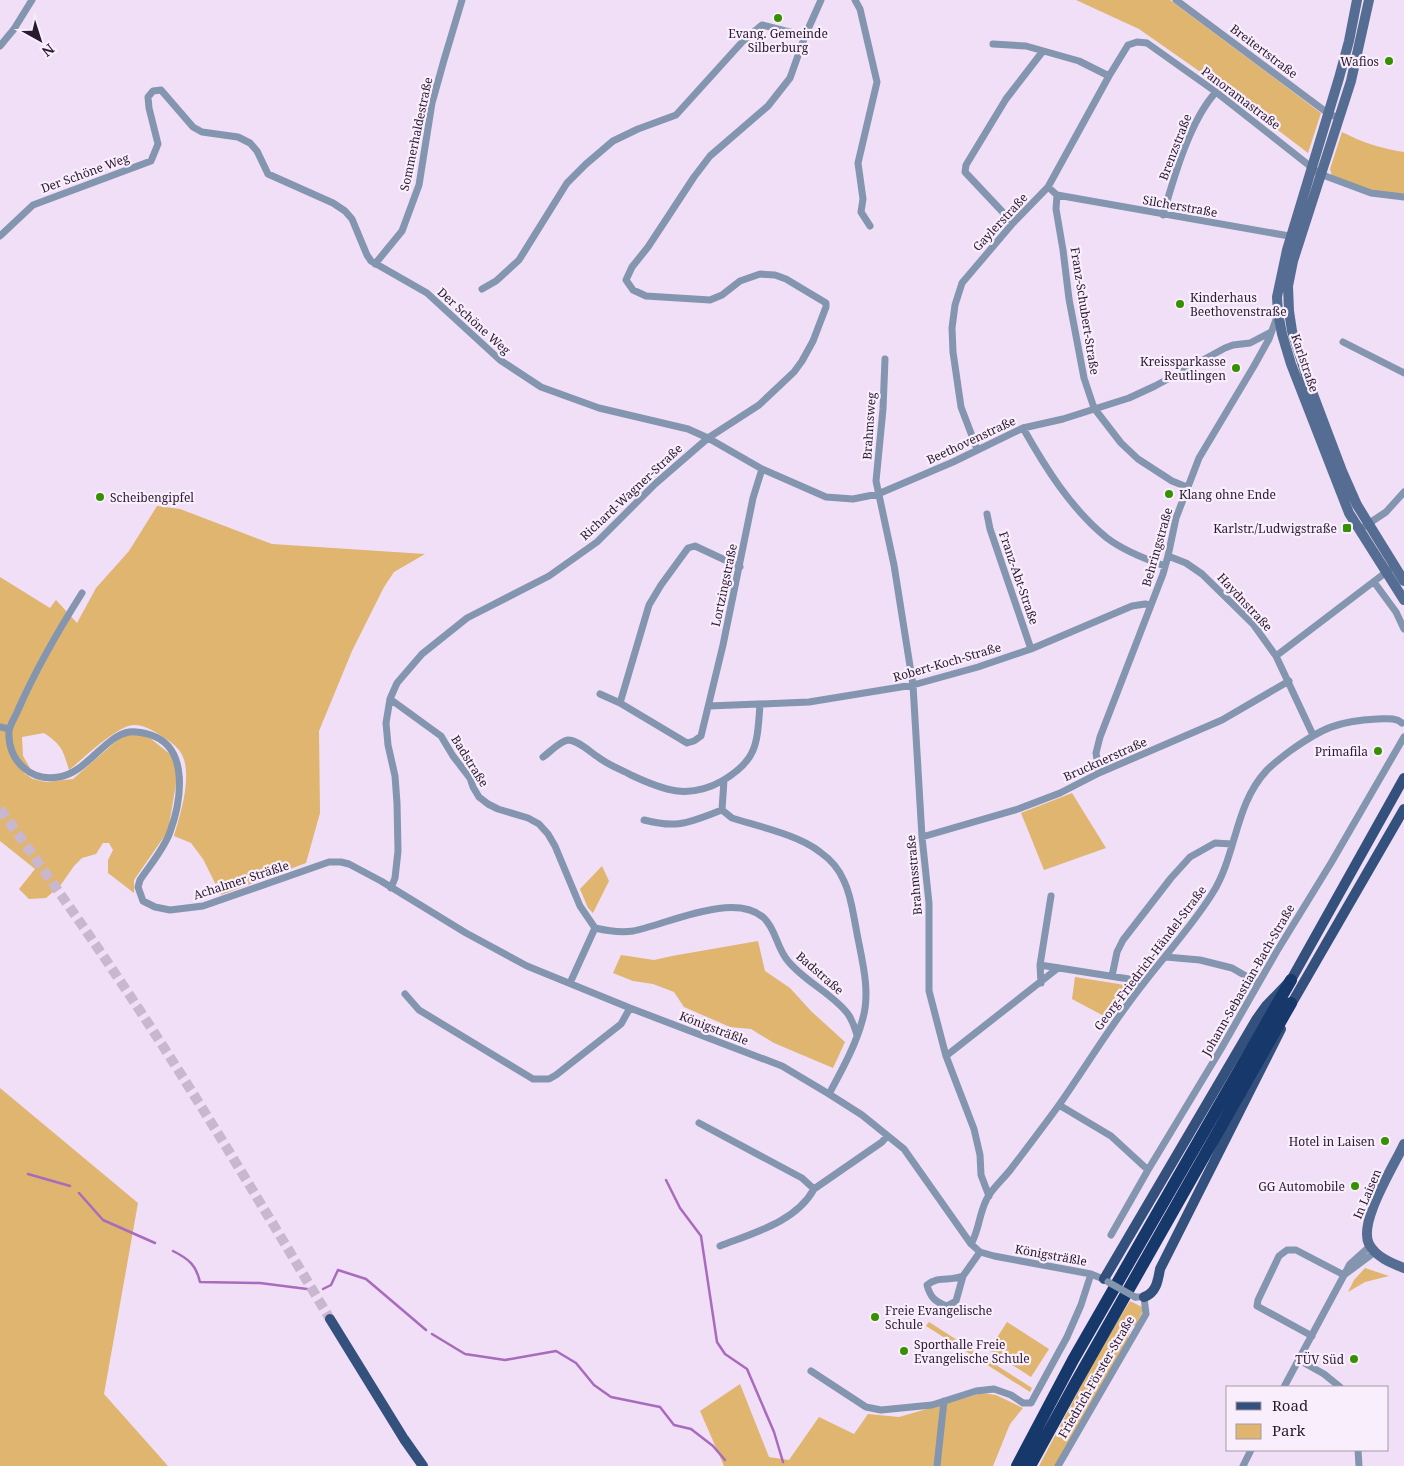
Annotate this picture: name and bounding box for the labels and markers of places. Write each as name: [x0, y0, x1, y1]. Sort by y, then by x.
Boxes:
marker: Evang. Gemeinde Silberburg: [772, 12, 784, 24]
place label: Evang. Gemeinde Silberburg: [728, 25, 828, 56]
place label: Wafios: [1340, 53, 1379, 70]
marker: Wafios: [1383, 55, 1395, 67]
place label: Kinderhaus Beethovenstraße: [1190, 289, 1287, 320]
marker: Kinderhaus Beethovenstraße: [1174, 298, 1186, 310]
place label: Kreissparkasse Reutlingen: [1140, 353, 1226, 384]
marker: Kreissparkasse Reutlingen: [1230, 362, 1242, 374]
place label: Klang ohne Ende: [1179, 486, 1276, 503]
marker: Klang ohne Ende: [1163, 488, 1175, 500]
place label: Scheibengipfel: [110, 489, 194, 506]
marker: Scheibengipfel: [94, 491, 106, 503]
place label: Karlstr./Ludwigstraße: [1213, 520, 1337, 537]
marker: Karlstr./Ludwigstraße: [1341, 522, 1353, 534]
place label: Primafila: [1315, 743, 1368, 760]
marker: Primafila: [1372, 745, 1384, 757]
place label: Hotel in Laisen: [1289, 1133, 1375, 1150]
marker: Hotel in Laisen: [1379, 1135, 1391, 1147]
place label: GG Automobile: [1258, 1178, 1345, 1195]
marker: GG Automobile: [1349, 1180, 1361, 1192]
place label: Freie Evangelische Schule: [885, 1302, 992, 1333]
marker: Freie Evangelische Schule: [869, 1311, 881, 1323]
place label: Sporthalle Freie Evangelische Schule: [914, 1336, 1030, 1367]
marker: Sporthalle Freie Evangelische Schule: [898, 1345, 910, 1357]
place label: TÜV Süd: [1295, 1351, 1345, 1368]
marker: TÜV Süd: [1348, 1353, 1360, 1365]

